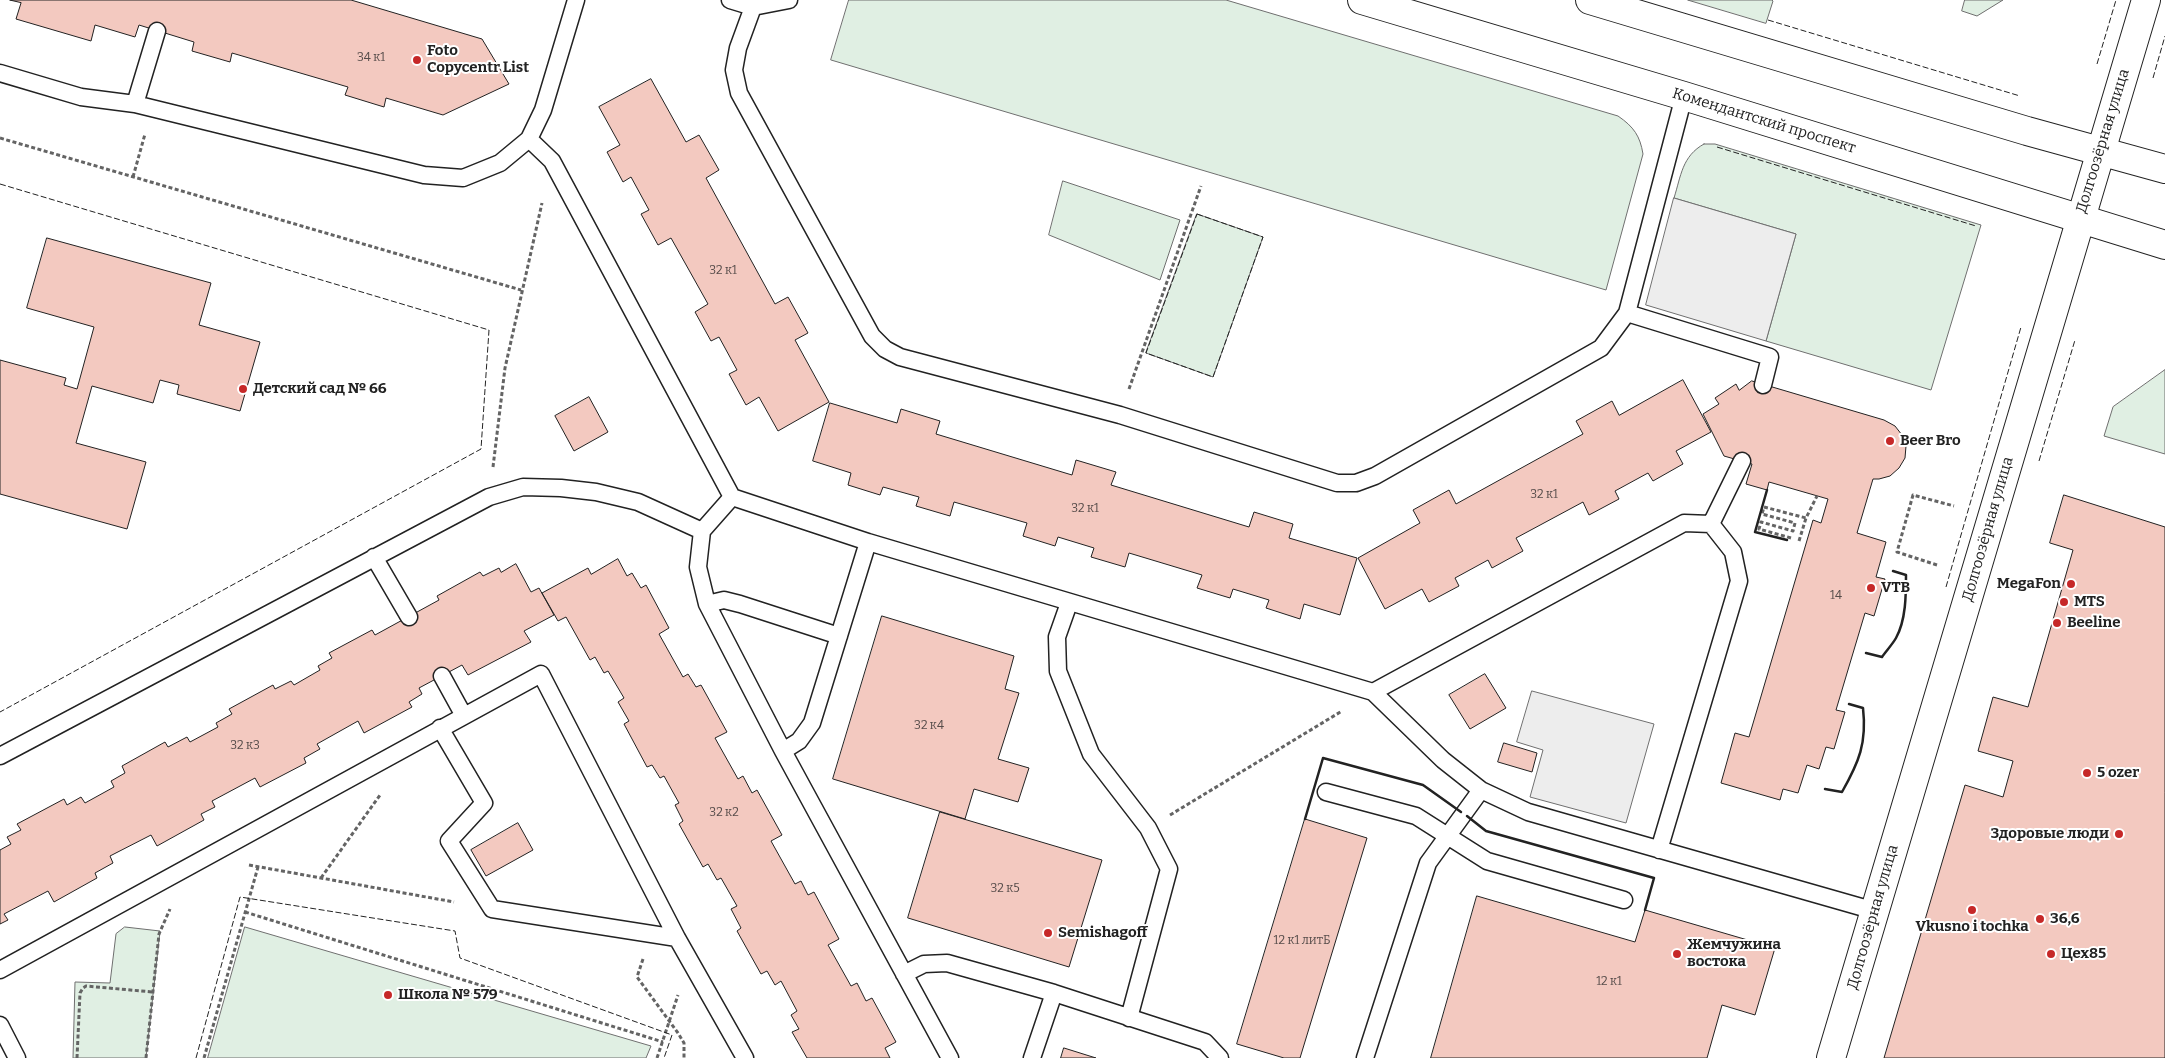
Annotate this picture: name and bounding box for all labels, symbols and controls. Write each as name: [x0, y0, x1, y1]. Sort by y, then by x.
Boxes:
place label: Foto Copycentr List: [427, 42, 529, 77]
house number: 34 к1: [357, 51, 385, 65]
marker: Foto Copycentr List: [411, 54, 423, 66]
street label: Долгоозёрная улица: [2073, 67, 2133, 215]
street label: Комендантский проспект: [1670, 85, 1858, 157]
house number: 32 к1: [709, 264, 737, 278]
place label: Детский сад № 66: [253, 380, 387, 398]
marker: Детский сад № 66: [237, 383, 249, 395]
place label: Beer Bro: [1900, 432, 1961, 450]
marker: Beer Bro: [1884, 435, 1896, 447]
street label: Долгоозёрная улица: [1959, 455, 2017, 603]
house number: 32 к1: [1530, 488, 1558, 502]
house number: 32 к1: [1071, 502, 1099, 516]
place label: MegaFon: [1997, 575, 2061, 593]
marker: MegaFon: [2065, 578, 2077, 590]
place label: VTB: [1881, 579, 1910, 597]
marker: VTB: [1865, 582, 1877, 594]
house number: 14: [1830, 589, 1842, 603]
place label: MTS: [2074, 593, 2105, 611]
marker: MTS: [2058, 596, 2070, 608]
place label: Beeline: [2067, 614, 2120, 632]
marker: Beeline: [2051, 617, 2063, 629]
house number: 32 к4: [914, 719, 944, 733]
house number: 32 к3: [230, 739, 260, 753]
place label: 5 ozer: [2097, 764, 2139, 782]
marker: 5 ozer: [2081, 767, 2093, 779]
house number: 32 к2: [709, 806, 739, 820]
place label: Здоровые люди: [1990, 825, 2109, 843]
marker: Здоровые люди: [2113, 828, 2125, 840]
street label: Долгоозёрная улица: [1844, 843, 1902, 991]
house number: 32 к5: [990, 882, 1020, 896]
marker: Vkusno i tochka: [1966, 904, 1978, 916]
place label: 36,6: [2050, 910, 2080, 928]
marker: 36,6: [2034, 913, 2046, 925]
place label: Vkusno i tochka: [1915, 918, 2029, 936]
place label: Semishagoff: [1058, 924, 1147, 942]
marker: Semishagoff: [1042, 927, 1054, 939]
house number: 12 к1 литБ: [1274, 934, 1330, 948]
place label: Жемчужина востока: [1687, 936, 1781, 971]
place label: Цех85: [2061, 945, 2106, 963]
marker: Жемчужина востока: [1671, 948, 1683, 960]
marker: Цех85: [2045, 948, 2057, 960]
house number: 12 к1: [1596, 975, 1622, 989]
place label: Школа № 579: [398, 986, 498, 1004]
marker: Школа № 579: [382, 989, 394, 1001]

